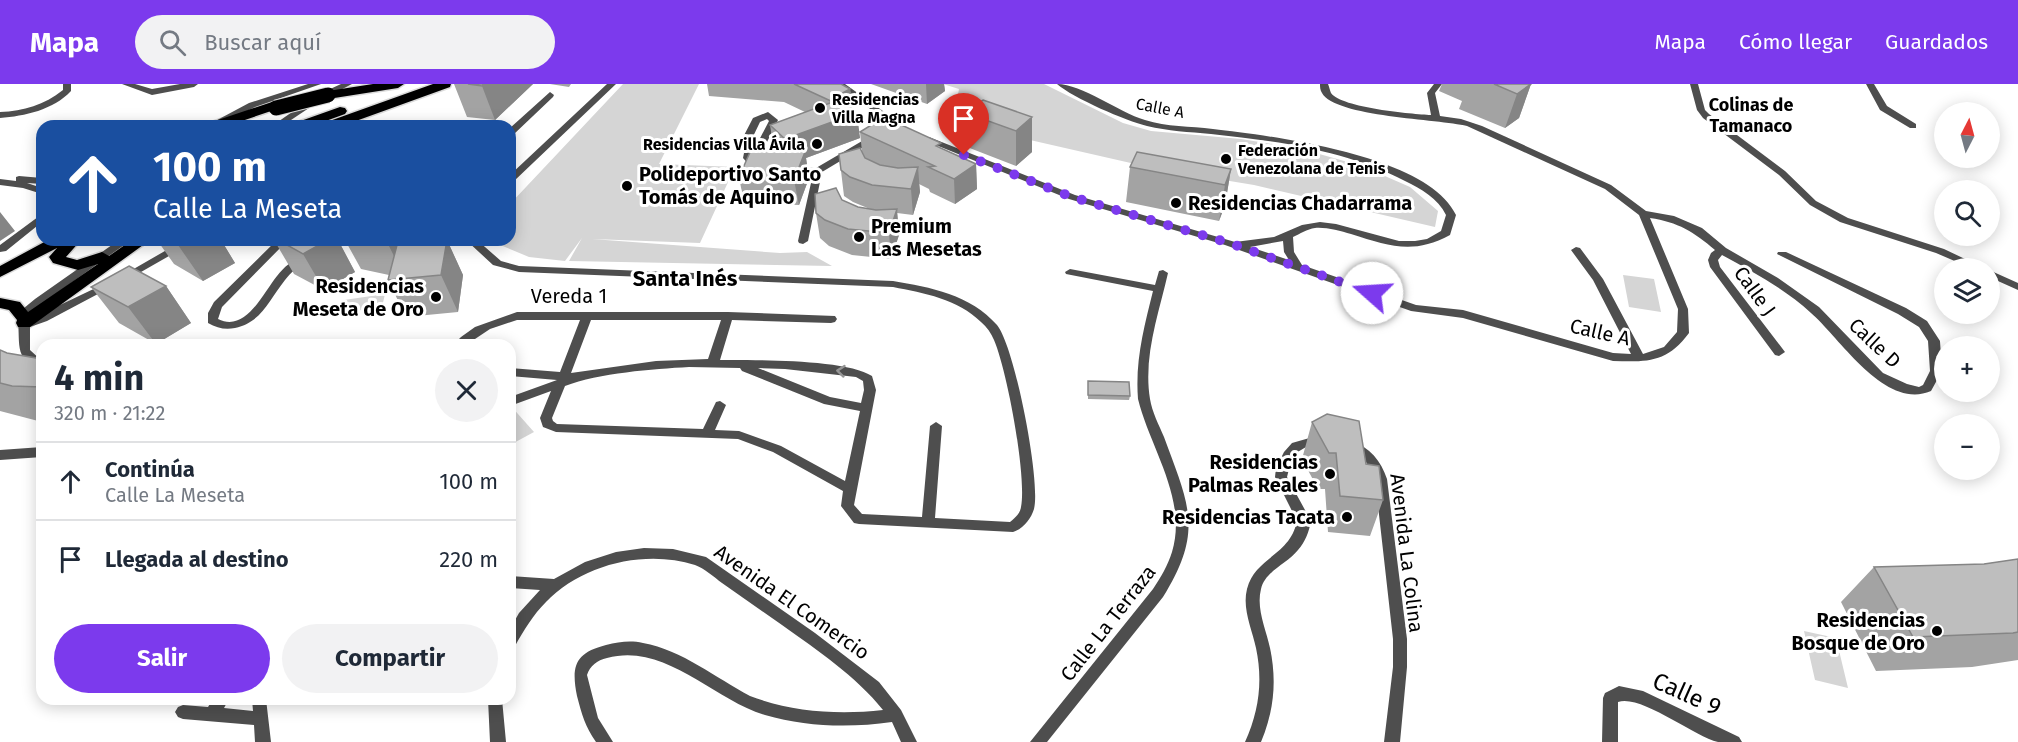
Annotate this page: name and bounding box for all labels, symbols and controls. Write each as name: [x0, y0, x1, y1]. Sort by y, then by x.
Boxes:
search box: [135, 15, 555, 69]
text: Mapa: [30, 26, 99, 59]
icon: search: [156, 26, 189, 59]
text: Buscar aquí: [204, 29, 321, 56]
text: Mapa: [1654, 29, 1706, 55]
text: Cómo llegar: [1739, 29, 1852, 55]
text: Guardados: [1885, 29, 1988, 55]
place label: Residencias Villa Magna: [831, 90, 919, 127]
pin: [938, 93, 989, 155]
street label: Calle A: [1134, 94, 1187, 122]
district label: Colinas de Tamanaco: [1709, 94, 1793, 137]
marker: Residencias Villa Magna: [813, 101, 827, 115]
icon: arrive: [947, 102, 980, 135]
north arrow: [1934, 102, 2000, 168]
map controls: [1934, 102, 2000, 480]
place label: Residencias Villa Ávila: [643, 134, 805, 154]
marker: Residencias Villa Ávila: [810, 137, 824, 151]
place label: Federación Venezolana de Tenis: [1237, 141, 1386, 178]
text: 100 m: [153, 142, 267, 192]
icon: ahead: [54, 144, 132, 222]
marker: Federación Venezolana de Tenis: [1219, 152, 1233, 166]
place label: Polideportivo Santo Tomás de Aquino: [639, 162, 822, 209]
marker: Polideportivo Santo Tomás de Aquino: [620, 179, 634, 193]
button: search: [1934, 180, 2000, 246]
place label: Residencias Chadarrama: [1188, 191, 1412, 215]
text: Calle La Meseta: [153, 193, 342, 225]
marker: Residencias Chadarrama: [1169, 196, 1183, 210]
place label: Premium Las Mesetas: [871, 214, 982, 261]
marker: Premium Las Mesetas: [852, 230, 866, 244]
button: layers: [1934, 258, 2000, 324]
position arrow: [1340, 261, 1404, 325]
street label: Calle J: [1729, 261, 1781, 321]
district label: Santa Inés: [633, 265, 738, 292]
place label: Residencias Meseta de Oro: [293, 274, 424, 321]
street label: Vereda 1: [531, 284, 607, 308]
marker: Residencias Meseta de Oro: [429, 290, 443, 304]
street label: Calle A: [1568, 313, 1633, 351]
street label: Calle D: [1844, 313, 1906, 373]
button: +: [1934, 336, 2000, 402]
text: 4 min: [54, 356, 144, 400]
button: close: [435, 359, 498, 422]
one-way arrow: [836, 365, 845, 377]
text: 320 m · 21:22: [54, 401, 165, 425]
button: −: [1934, 414, 2000, 480]
place label: Residencias Palmas Reales: [1188, 450, 1318, 497]
text: Continúa: [105, 456, 195, 483]
icon: ahead: [54, 465, 87, 498]
marker: Residencias Palmas Reales: [1323, 467, 1337, 481]
text: 100 m: [439, 468, 498, 495]
street label: Avenida La Colina: [1385, 472, 1429, 634]
text: Calle La Meseta: [105, 483, 245, 507]
place label: Residencias Tacata: [1162, 505, 1335, 529]
marker: Residencias Tacata: [1340, 510, 1354, 524]
street label: Avenida El Comercio: [710, 539, 874, 665]
icon: arrive: [54, 543, 87, 576]
text: Llegada al destino: [105, 546, 289, 573]
text: 220 m: [439, 546, 498, 573]
street label: Calle La Terraza: [1055, 560, 1161, 686]
place label: Residencias Bosque de Oro: [1791, 608, 1925, 655]
button: Salir: [54, 624, 270, 693]
button: Compartir: [282, 624, 498, 693]
marker: Residencias Bosque de Oro: [1930, 624, 1944, 638]
street label: Calle 9: [1648, 667, 1726, 721]

